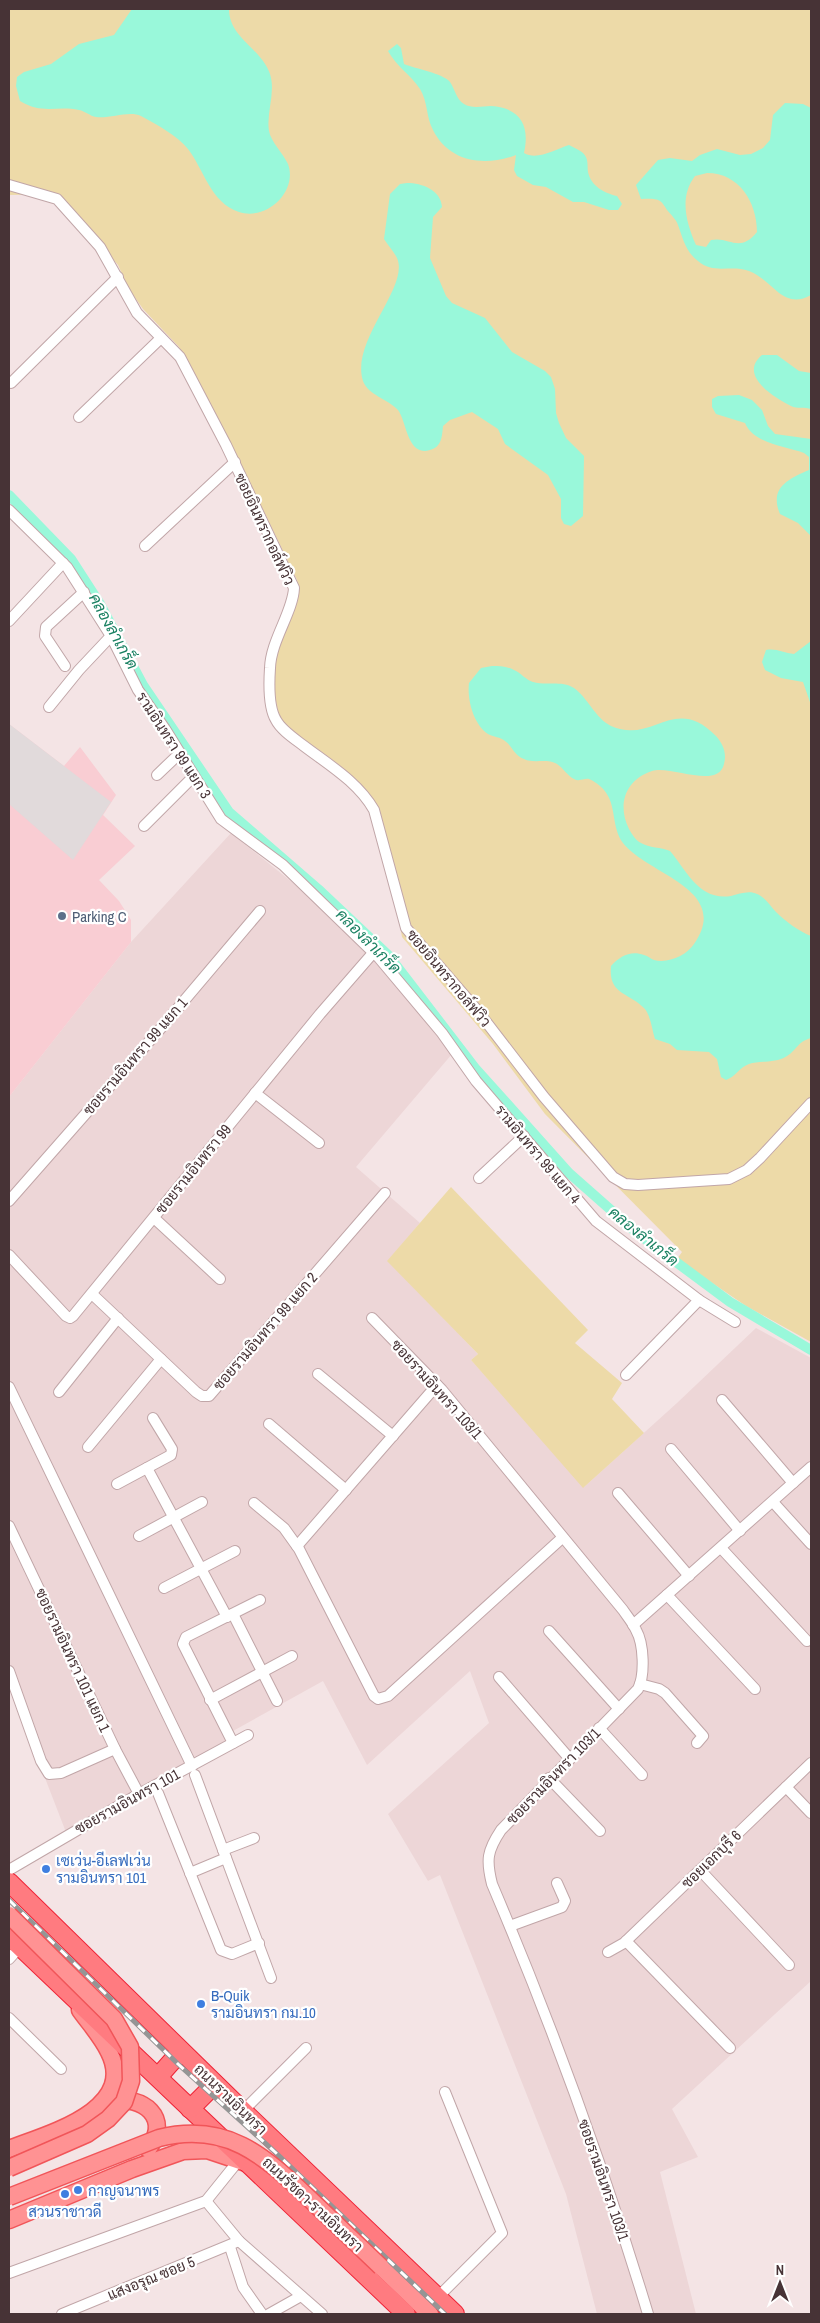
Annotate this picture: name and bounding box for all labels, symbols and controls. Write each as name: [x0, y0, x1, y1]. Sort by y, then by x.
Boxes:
street label: ซอยอินทรากอล์ฟวิว: [230, 469, 300, 589]
water label: คลองลำเกร็ด: [84, 588, 146, 673]
street label: รามอินทรา 99 แยก 3: [132, 688, 216, 803]
water label: คลองลำเกร็ด: [332, 902, 408, 978]
place label: Parking C: [72, 906, 127, 927]
marker: Parking C: [56, 910, 68, 922]
street label: ซอยอินทรากอล์ฟวิว: [402, 925, 496, 1031]
street label: ซอยรามอินทรา 99 แยก 1: [78, 992, 192, 1119]
street label: รามอินทรา 99 แยก 4: [490, 1100, 586, 1208]
street label: ซอยรามอินทรา 99: [150, 1119, 236, 1218]
water label: คลองลำเกร็ด: [604, 1199, 685, 1271]
street label: ซอยรามอินทรา 99 แยก 2: [208, 1267, 322, 1394]
street label: ซอยรามอินทรา 103/1: [387, 1335, 488, 1443]
street label: ซอยรามอินทรา 101 แยก 1: [30, 1585, 116, 1736]
street label: ซอยรามอินทรา 103/1: [501, 1723, 605, 1829]
street label: ซอยรามอินทรา 101: [71, 1763, 183, 1839]
street label: ซอยเอกบุรี 6: [676, 1825, 746, 1894]
place label: เซเว่น-อีเลฟเว่น รามอินทรา 101: [56, 1850, 151, 1888]
marker: เซเว่น-อีเลฟเว่น รามอินทรา 101: [40, 1863, 52, 1875]
place label: B-Quik รามอินทรา กม.10: [211, 1985, 316, 2023]
marker: B-Quik รามอินทรา กม.10: [195, 1998, 207, 2010]
street label: ถนนรามอินทรา: [190, 2059, 272, 2139]
street label: ซอยรามอินทรา 103/1: [573, 2116, 635, 2244]
street label: ถนนรัชดา-รามอินทรา: [258, 2152, 368, 2256]
place label: กาญจนาพร: [88, 2180, 160, 2201]
marker: กาญจนาพร: [72, 2184, 84, 2196]
marker: สวนราชาวดี: [59, 2188, 71, 2200]
place label: สวนราชาวดี: [28, 2201, 102, 2222]
street label: แสงอรุณ ซอย 5: [104, 2251, 199, 2306]
north arrow: [755, 2258, 805, 2308]
text: N: [776, 2261, 784, 2279]

